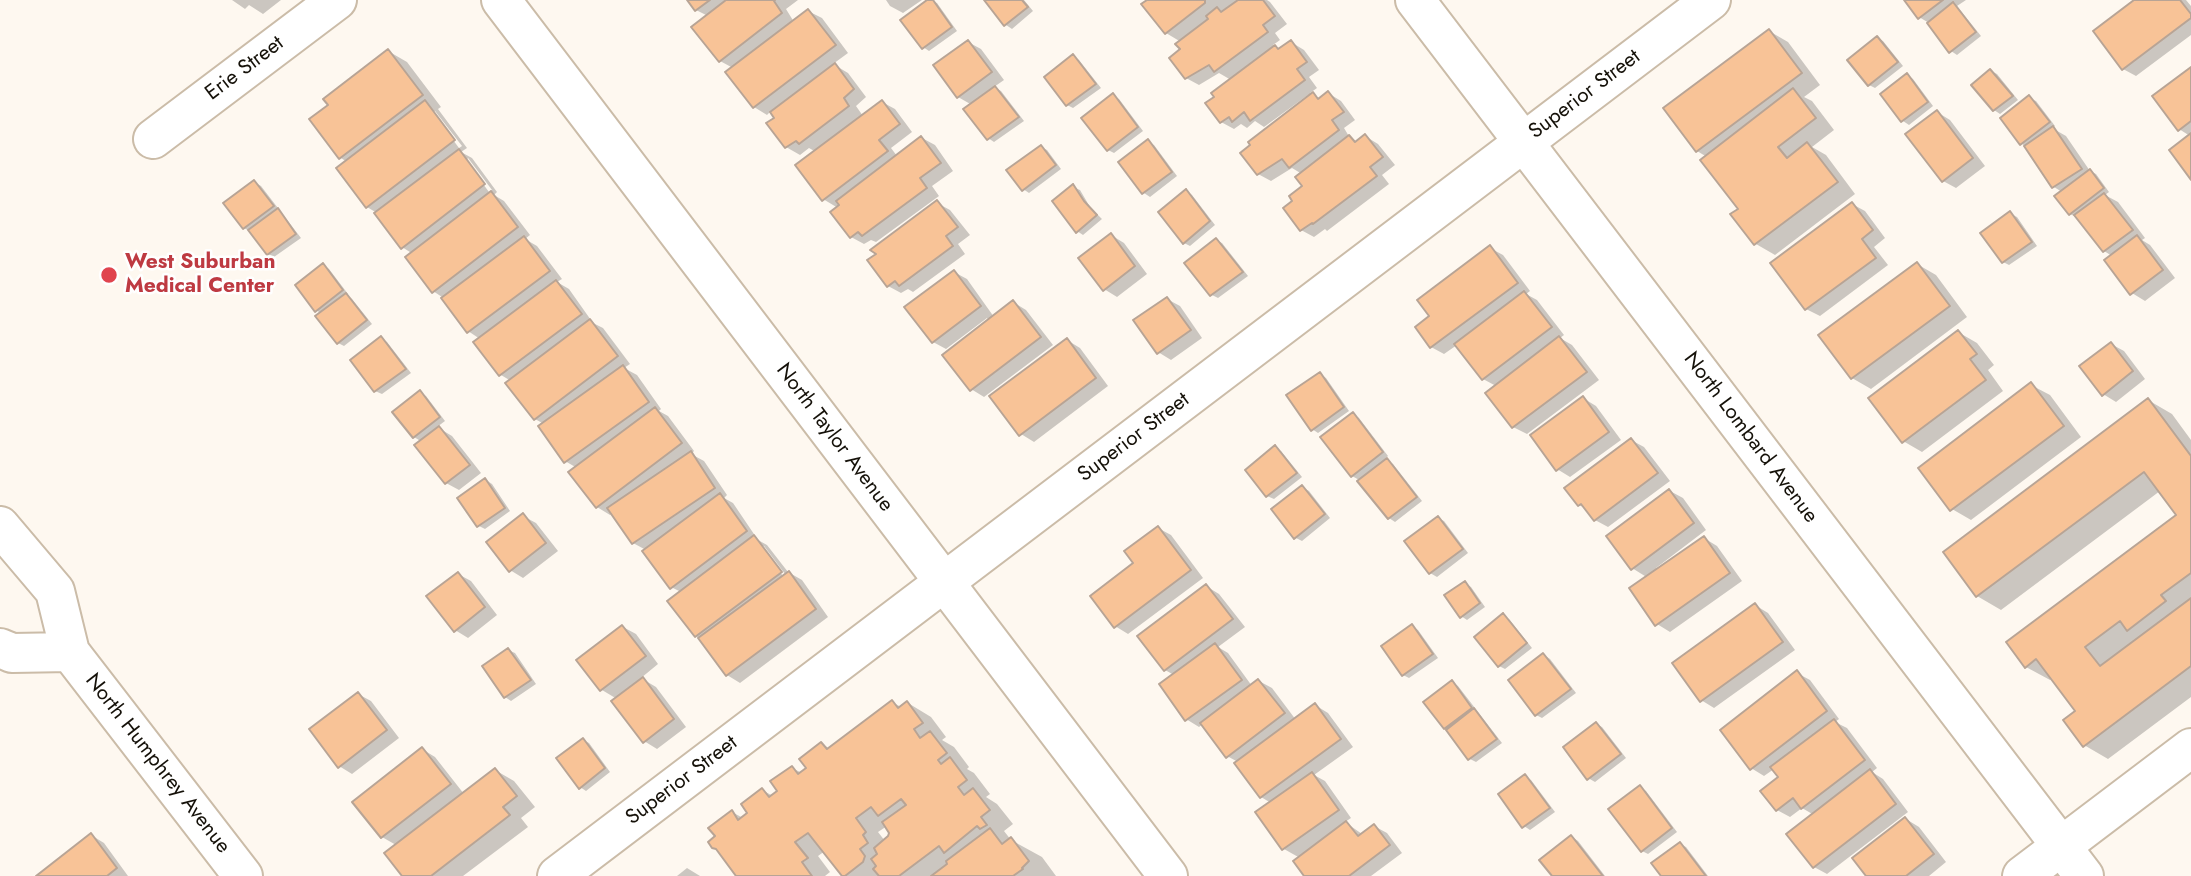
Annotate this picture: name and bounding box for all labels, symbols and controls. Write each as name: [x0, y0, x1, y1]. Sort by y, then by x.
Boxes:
street label: Erie Street: [201, 31, 289, 107]
street label: Superior Street: [1524, 45, 1646, 145]
place label: West Suburban Medical Center: [125, 250, 275, 300]
marker: West Suburban Medical Center: [99, 265, 119, 285]
street label: North Lombard Avenue: [1677, 348, 1823, 528]
street label: North Taylor Avenue: [770, 359, 898, 517]
street label: Superior Street: [1073, 388, 1195, 488]
street label: North Humphrey Avenue: [79, 669, 235, 859]
street label: Superior Street: [621, 731, 743, 831]

